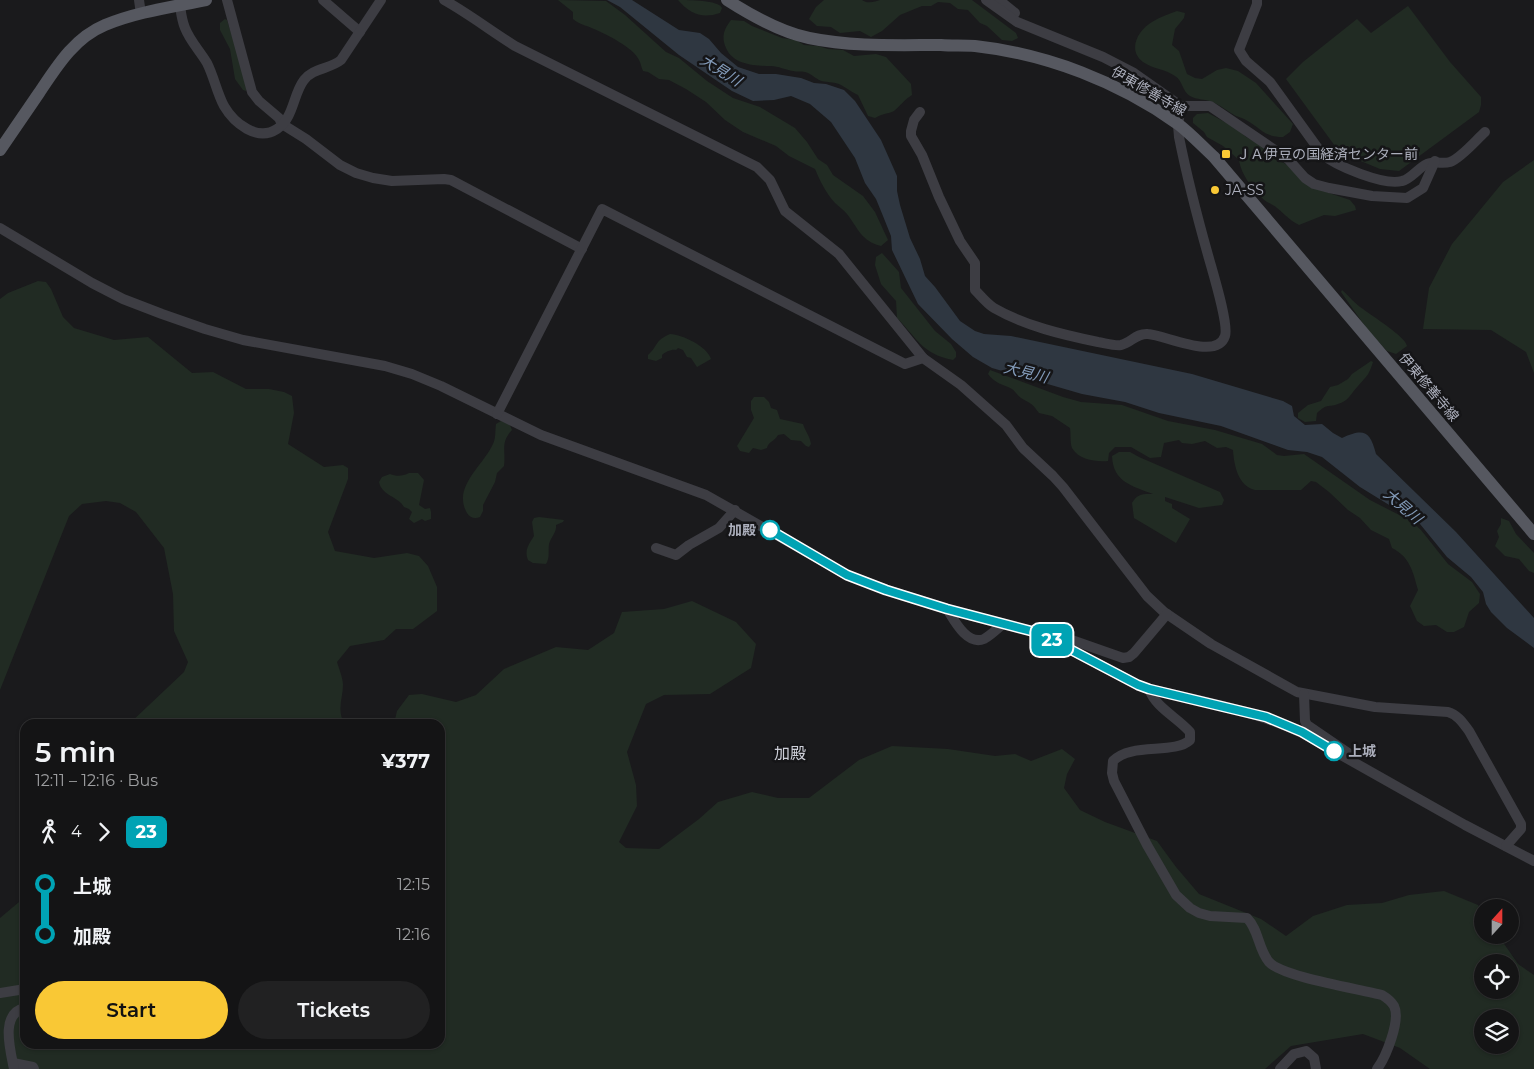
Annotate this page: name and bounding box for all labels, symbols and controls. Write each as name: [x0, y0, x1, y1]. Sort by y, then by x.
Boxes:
water label: 大見川: [697, 50, 747, 91]
street label: 伊東修善寺線: [1108, 62, 1190, 120]
place label: ＪＡ伊豆の国経済センター前: [1236, 145, 1418, 163]
marker: ＪＡ伊豆の国経済センター前: [1220, 148, 1232, 160]
place label: JA-SS: [1224, 181, 1264, 199]
marker: JA-SS: [1209, 184, 1221, 196]
street label: 伊東修善寺線: [1395, 349, 1463, 425]
water label: 大見川: [1002, 357, 1052, 387]
water label: 大見川: [1380, 484, 1428, 529]
marker: 加殿: [760, 520, 780, 540]
place label: 加殿: [728, 521, 756, 539]
line badge: 23: [1030, 624, 1074, 656]
text: 23: [1041, 629, 1063, 651]
text: 5 min: [35, 735, 116, 769]
marker: 上城: [1324, 741, 1344, 761]
place label: 上城: [1348, 742, 1376, 760]
district label: 加殿: [774, 744, 806, 763]
text: ¥377: [381, 750, 430, 773]
text: 12:11 – 12:16 · Bus: [35, 771, 158, 790]
icon: walk: [35, 818, 63, 846]
icon: forward: [90, 818, 118, 846]
text: 23: [136, 821, 157, 843]
text: 4: [71, 822, 82, 841]
text: 上城: [73, 875, 111, 898]
text: 12:15: [397, 875, 430, 894]
north arrow: [1474, 899, 1519, 944]
map controls: [1474, 899, 1519, 1054]
text: 加殿: [73, 925, 111, 948]
text: 12:16: [396, 925, 430, 944]
button: locate: [1474, 954, 1519, 999]
button: Start: [35, 981, 228, 1039]
button: Tickets: [238, 981, 430, 1039]
button: layers: [1474, 1009, 1519, 1054]

